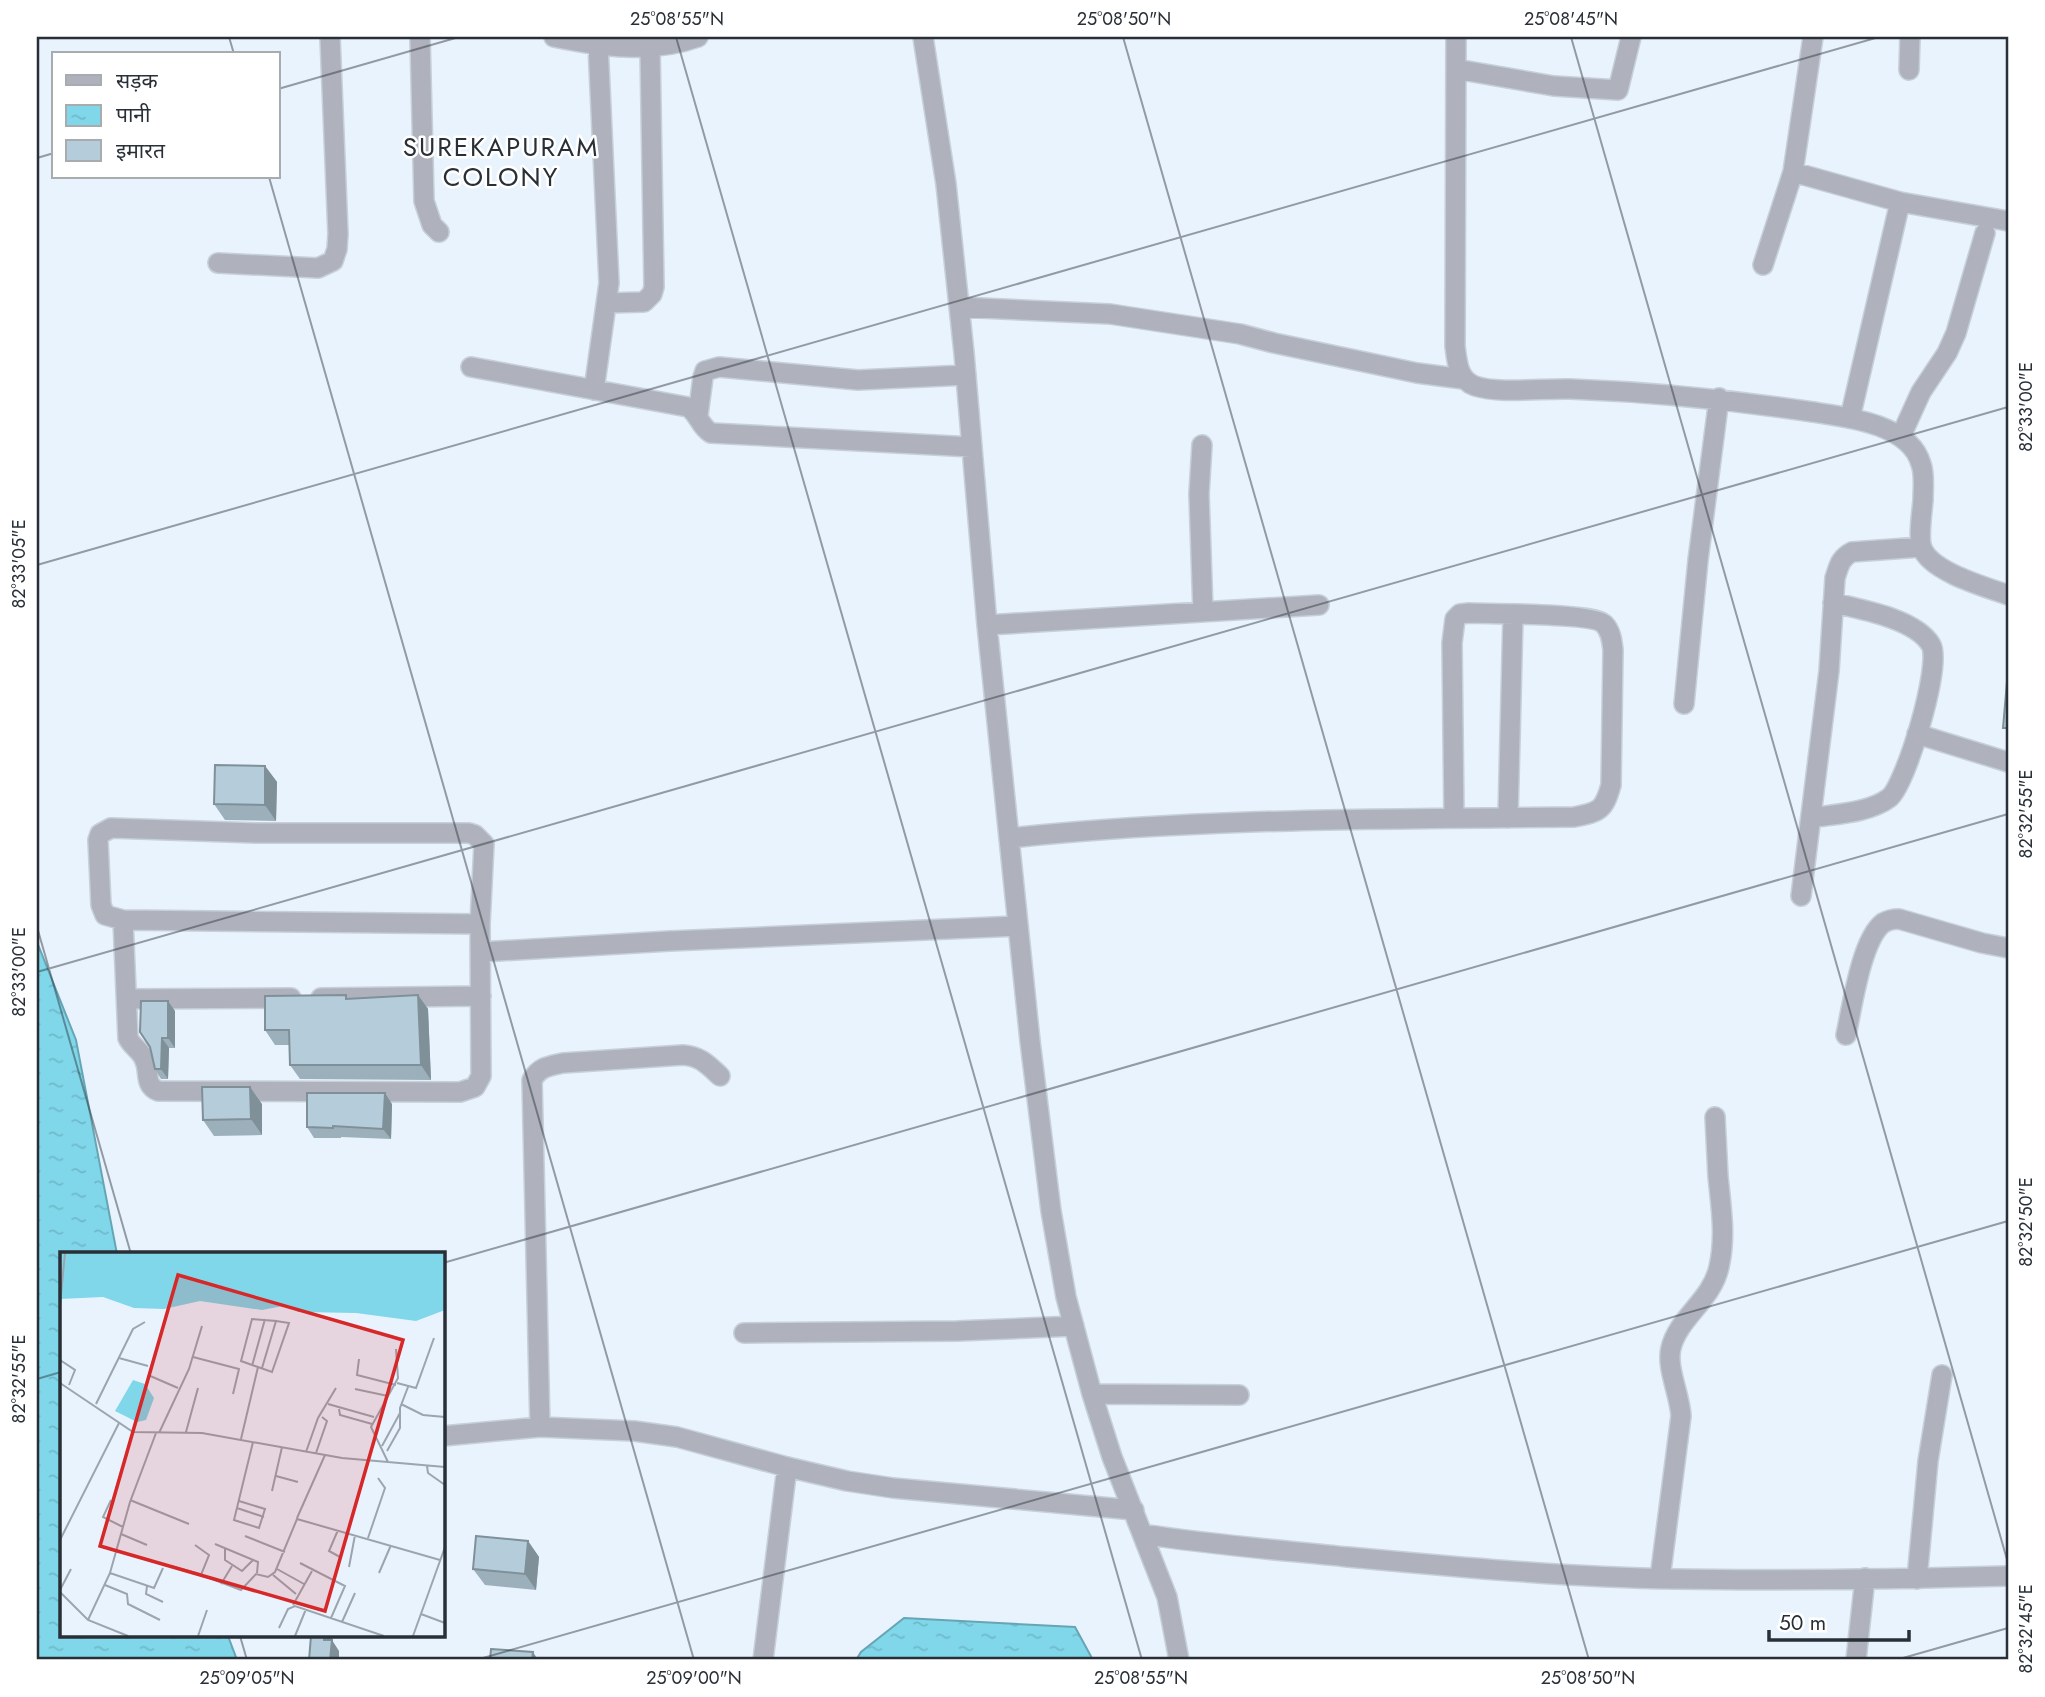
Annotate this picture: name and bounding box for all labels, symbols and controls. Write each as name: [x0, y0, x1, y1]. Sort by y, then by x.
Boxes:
text: 25°08'55"N: [630, 6, 724, 32]
text: 25°08'50"N: [1077, 6, 1171, 32]
text: 25°08'45"N: [1524, 6, 1618, 32]
legend: [52, 52, 280, 178]
text: सड़क: [116, 66, 158, 96]
text: पानी: [116, 100, 151, 130]
district label: SUREKAPURAM COLONY: [403, 128, 599, 196]
text: इमारत: [116, 136, 166, 166]
text: 82°33'00"E: [2013, 362, 2039, 452]
text: 82°33'05"E: [6, 519, 32, 609]
text: 82°32'55"E: [2013, 770, 2039, 858]
text: 82°33'00"E: [6, 927, 32, 1017]
text: 82°32'50"E: [2013, 1177, 2039, 1267]
inset map: [60, 1252, 444, 1638]
text: 82°32'55"E: [6, 1335, 32, 1423]
text: 82°32'45"E: [2013, 1584, 2039, 1674]
scale bar: [1769, 1599, 1909, 1643]
text: 50 m: [1779, 1608, 1826, 1638]
text: 25°09'05"N: [200, 1665, 294, 1691]
text: 25°09'00"N: [646, 1665, 742, 1691]
text: 25°08'55"N: [1094, 1665, 1188, 1691]
text: 25°08'50"N: [1541, 1665, 1635, 1691]

